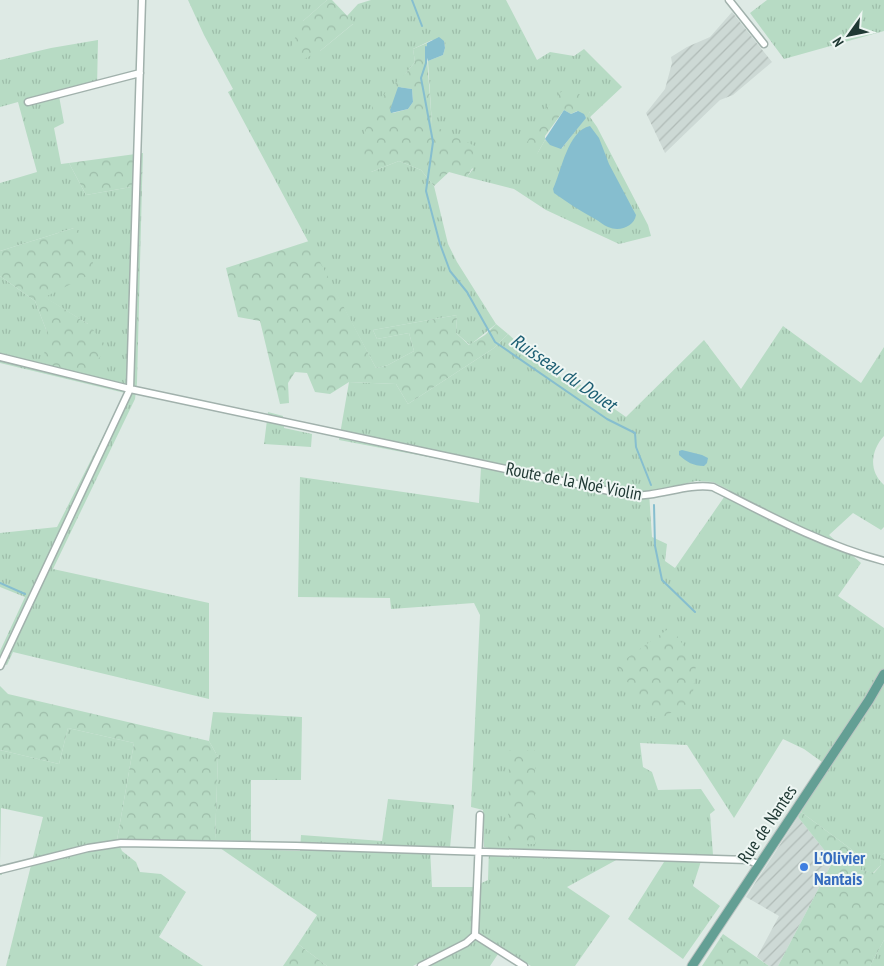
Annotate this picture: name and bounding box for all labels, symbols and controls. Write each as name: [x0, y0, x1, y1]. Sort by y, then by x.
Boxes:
north arrow: [824, 10, 874, 60]
text: N: [828, 34, 848, 50]
water label: Ruisseau du Douet: [507, 328, 624, 418]
street label: Route de la Noé Violin: [504, 457, 644, 505]
street label: Rue de Nantes: [732, 780, 802, 868]
place label: L'Olivier Nantais: [814, 846, 866, 890]
marker: L'Olivier Nantais: [798, 861, 810, 873]

